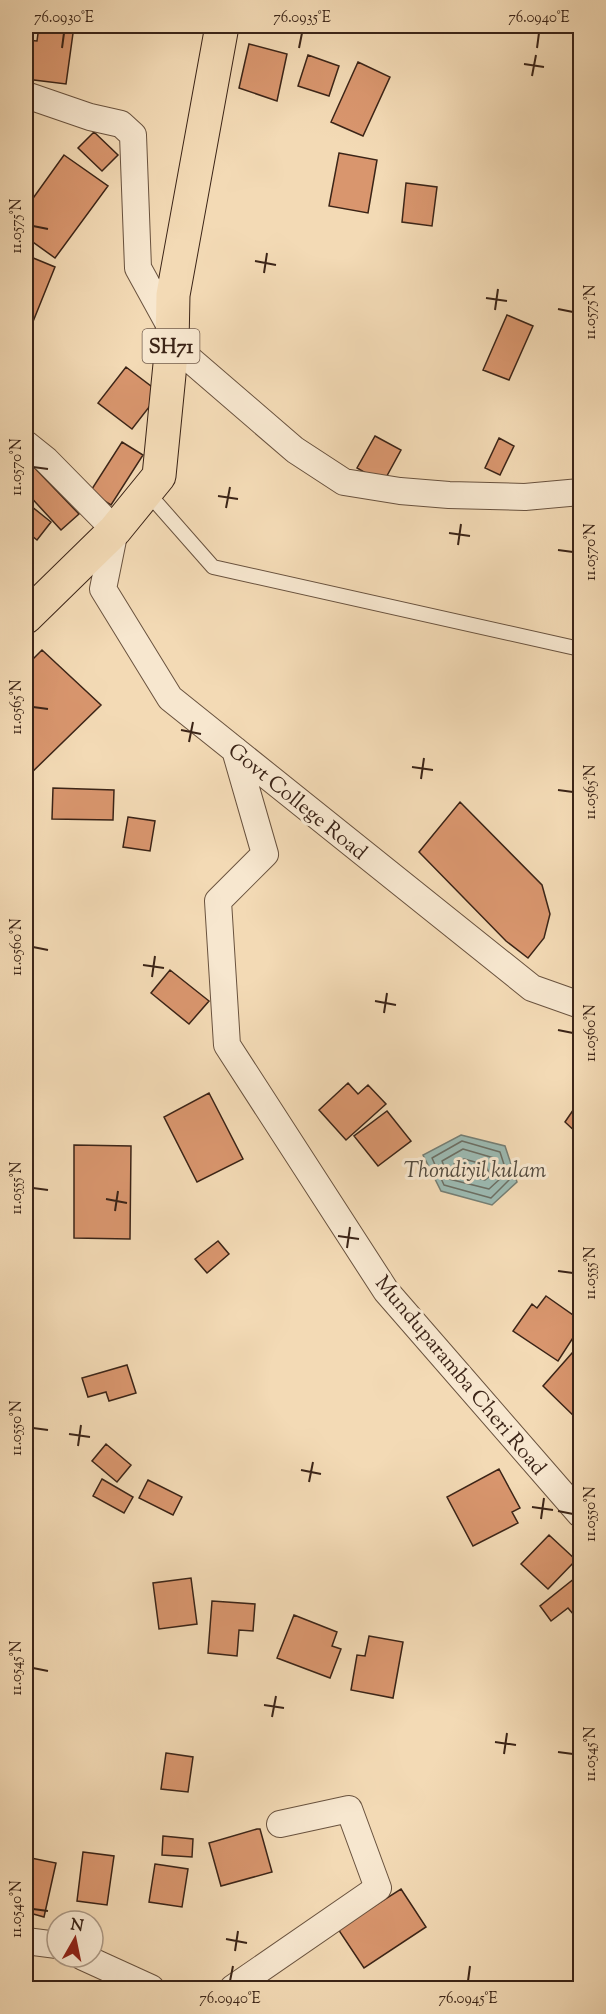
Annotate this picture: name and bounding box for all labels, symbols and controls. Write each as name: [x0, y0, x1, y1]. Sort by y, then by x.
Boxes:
text: 76.0930°E: [34, 8, 94, 29]
text: 76.0935°E: [273, 8, 331, 29]
text: 76.0940°E: [508, 8, 570, 29]
text: 11.0575°N: [7, 198, 28, 254]
text: 11.0575°N: [581, 284, 602, 340]
road number: SH71: [142, 329, 200, 363]
text: 11.0570°N: [7, 438, 28, 496]
text: 11.0570°N: [581, 523, 602, 581]
text: 11.0565°N: [7, 679, 28, 735]
street label: Govt College Road: [221, 737, 373, 868]
text: 11.0565°N: [581, 764, 602, 820]
text: 11.0560°N: [7, 918, 28, 976]
text: 11.0560°N: [581, 1004, 602, 1062]
water label: Thondiyil kulam: [404, 1156, 547, 1188]
text: 11.0555°N: [7, 1161, 28, 1215]
text: 11.0555°N: [581, 1246, 602, 1300]
street label: Munduparamba Cheri Road: [367, 1270, 552, 1483]
text: 11.0550°N: [7, 1400, 28, 1456]
text: 11.0550°N: [581, 1486, 602, 1542]
text: 11.0545°N: [7, 1640, 28, 1696]
text: 11.0545°N: [581, 1726, 602, 1782]
text: 11.0540°N: [7, 1880, 28, 1938]
north arrow: [45, 1909, 105, 1969]
text: N: [69, 1914, 85, 1939]
text: 76.0940°E: [199, 1989, 261, 2010]
text: 76.0945°E: [439, 1989, 497, 2010]

